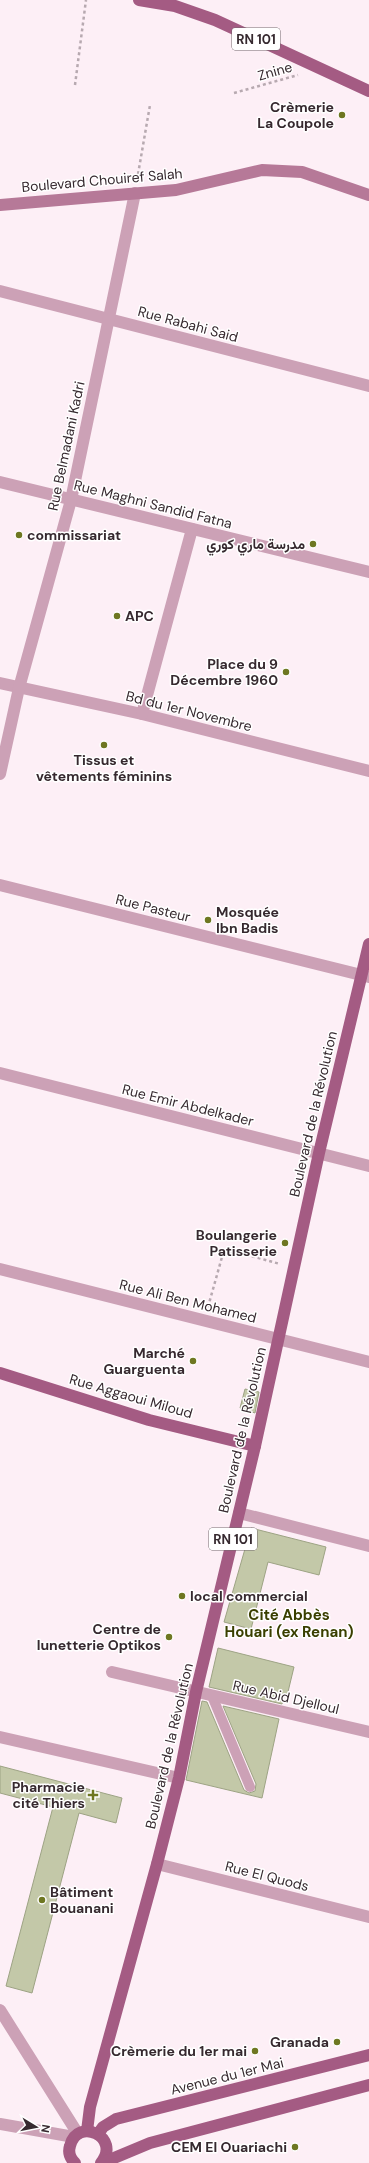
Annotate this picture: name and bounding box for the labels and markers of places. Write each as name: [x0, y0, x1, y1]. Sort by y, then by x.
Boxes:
place label: Crèmerie La Coupole: [257, 98, 334, 132]
marker: Crèmerie La Coupole: [337, 110, 347, 120]
place label: commissariat: [27, 526, 121, 544]
marker: commissariat: [14, 530, 24, 540]
place label: مدرسة ماري كوري: [206, 535, 305, 556]
marker: مدرسة ماري كوري: [308, 539, 318, 549]
place label: APC: [125, 607, 154, 625]
marker: APC: [112, 611, 122, 621]
place label: Place du 9 Décembre 1960: [170, 655, 278, 689]
marker: Place du 9 Décembre 1960: [281, 667, 291, 677]
marker: Tissus et vêtements féminins: [99, 740, 109, 750]
place label: Tissus et vêtements féminins: [36, 751, 172, 785]
place label: Mosquée Ibn Badis: [216, 903, 279, 937]
marker: Mosquée Ibn Badis: [203, 915, 213, 925]
place label: Boulangerie Patisserie: [196, 1226, 277, 1260]
marker: Boulangerie Patisserie: [280, 1238, 290, 1248]
place label: Marché Guarguenta: [103, 1344, 185, 1378]
marker: Marché Guarguenta: [188, 1356, 198, 1366]
place label: local commercial: [190, 1587, 308, 1605]
marker: local commercial: [177, 1591, 187, 1601]
place label: Centre de lunetterie Optikos: [37, 1620, 161, 1654]
marker: Centre de lunetterie Optikos: [164, 1632, 174, 1642]
place label: Pharmacie cité Thiers: [12, 1778, 85, 1812]
marker: Pharmacie cité Thiers: [88, 1790, 98, 1800]
place label: Bâtiment Bouanani: [50, 1883, 114, 1917]
marker: Bâtiment Bouanani: [37, 1895, 47, 1905]
place label: Granada: [270, 2033, 329, 2051]
marker: Granada: [332, 2037, 342, 2047]
place label: Crèmerie du 1er mai: [111, 2042, 247, 2060]
marker: Crèmerie du 1er mai: [250, 2046, 260, 2056]
place label: CEM El Ouariachi: [171, 2138, 287, 2156]
marker: CEM El Ouariachi: [290, 2142, 300, 2152]

